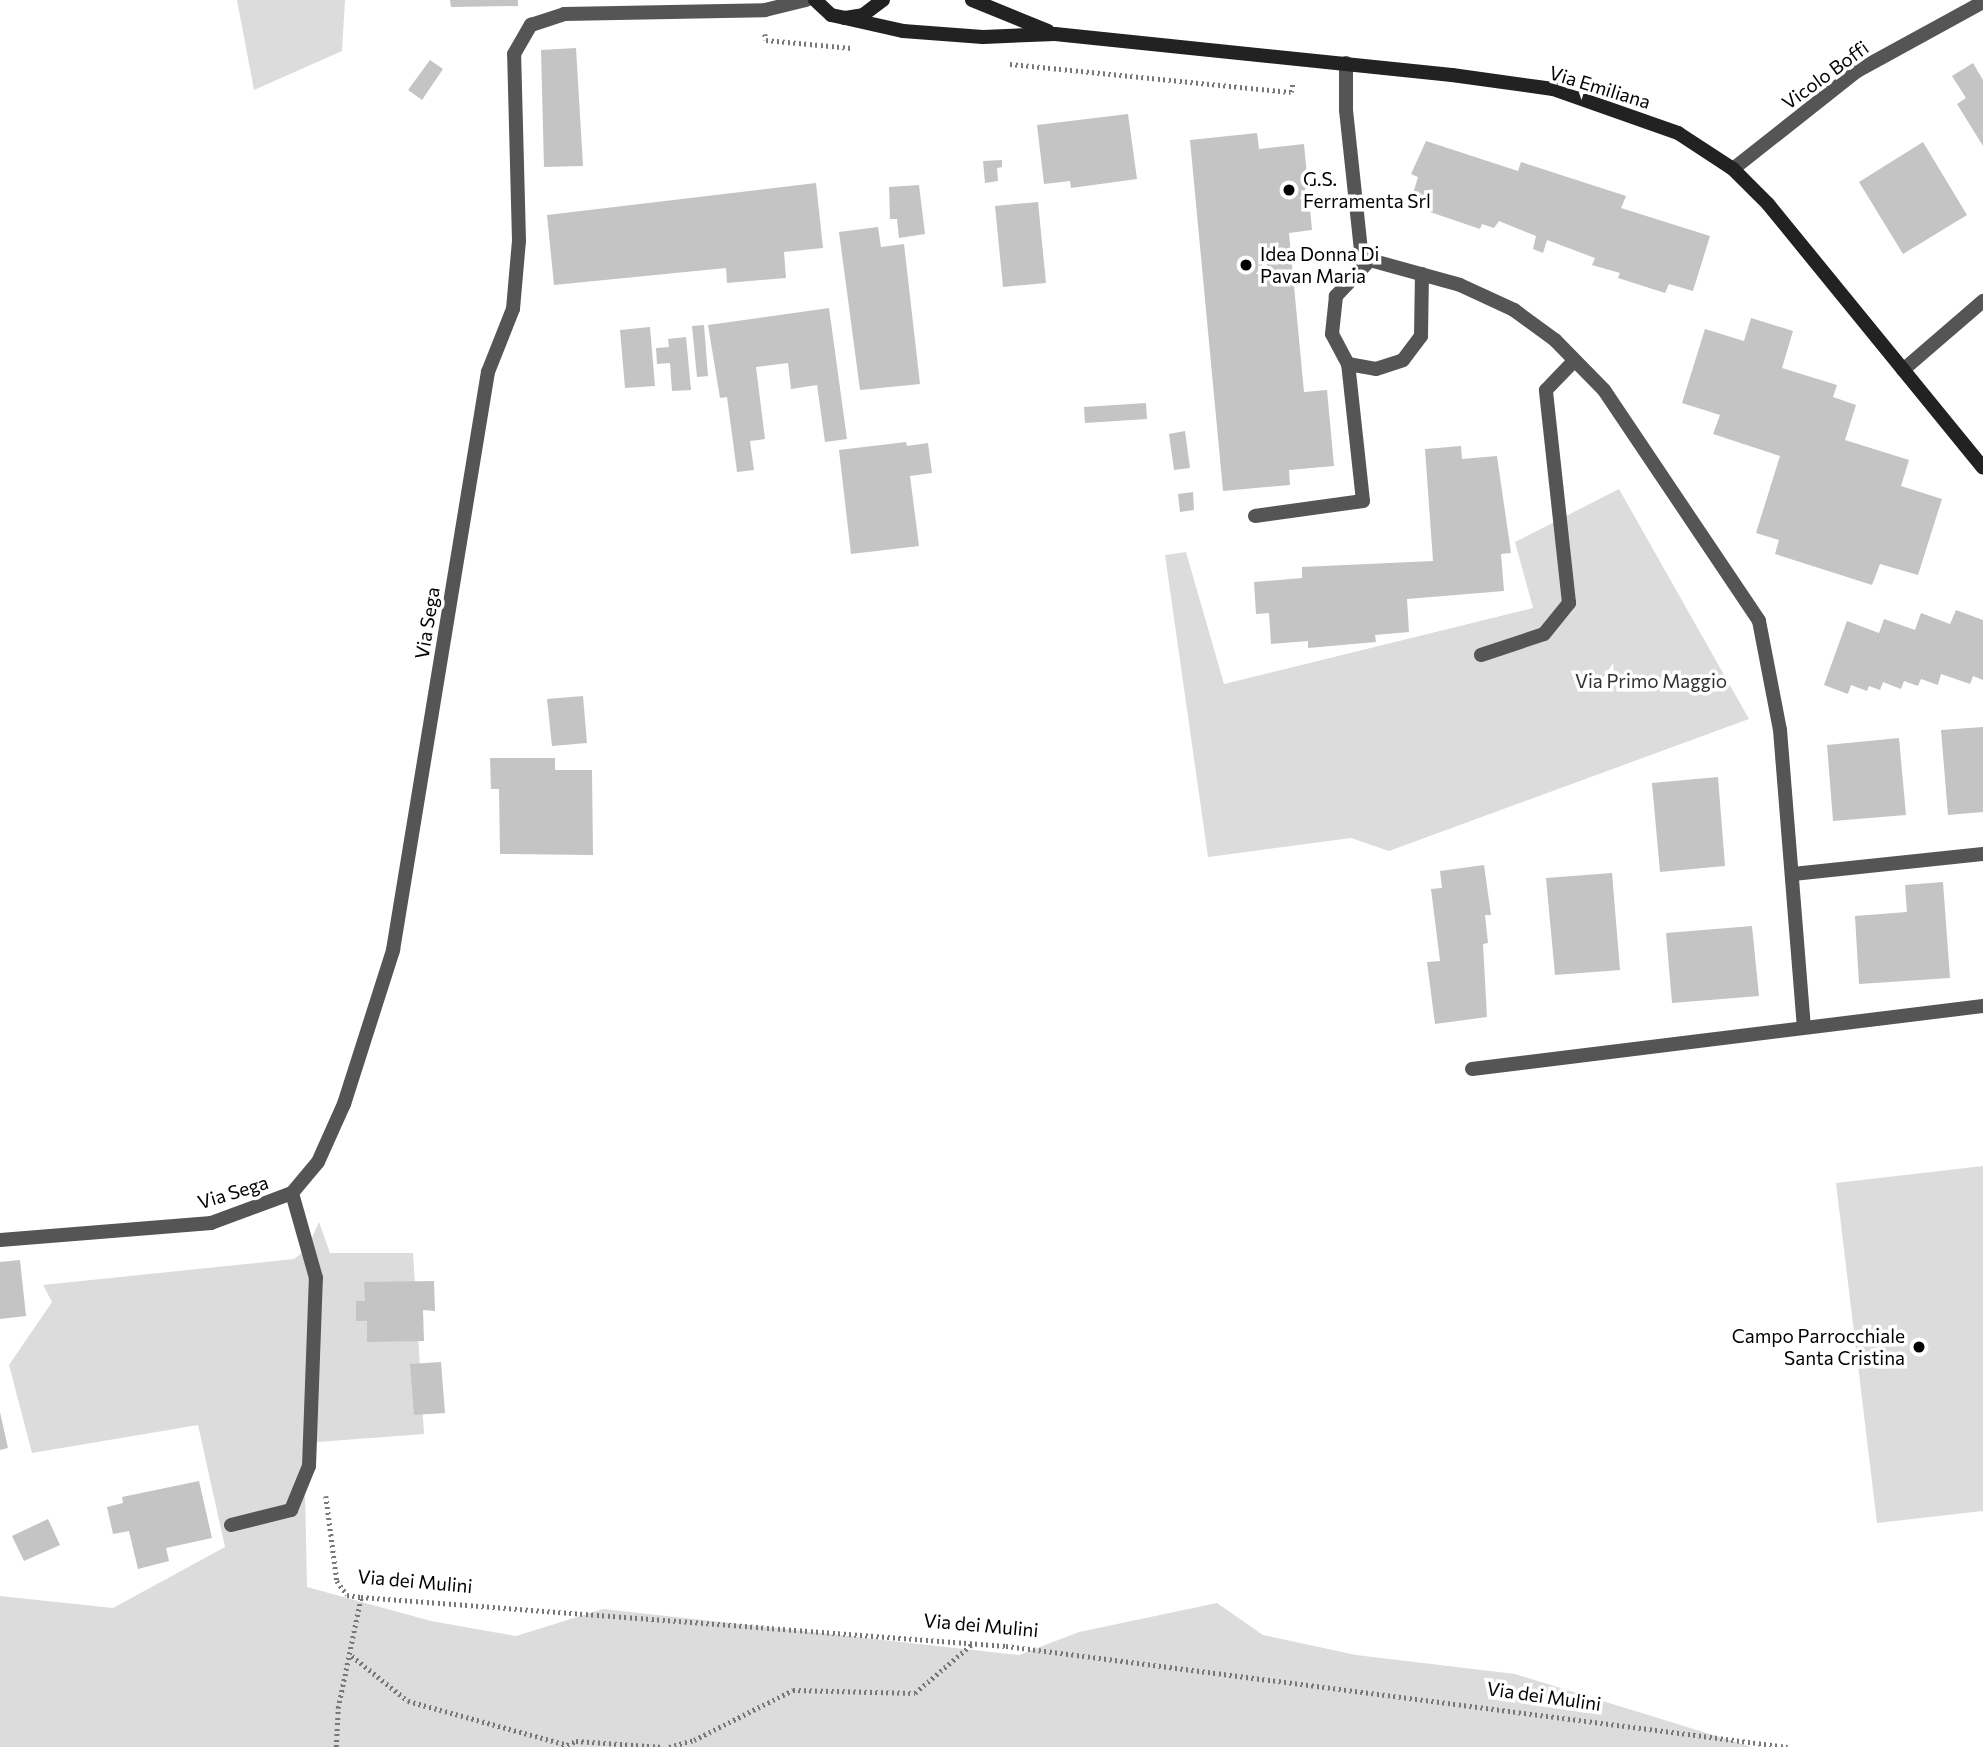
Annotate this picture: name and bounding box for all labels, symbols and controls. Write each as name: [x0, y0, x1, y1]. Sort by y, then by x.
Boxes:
street label: Vicolo Boffi: [1777, 36, 1873, 114]
street label: Via Emiliana: [1547, 61, 1653, 113]
place label: G.S. Ferramenta Srl: [1303, 168, 1431, 212]
marker: G.S. Ferramenta Srl: [1281, 182, 1297, 198]
place label: Idea Donna Di Pavan Maria: [1260, 243, 1379, 287]
marker: Idea Donna Di Pavan Maria: [1238, 257, 1254, 273]
street label: Via Sega: [410, 585, 444, 661]
park label: Via Primo Maggio: [1575, 670, 1727, 692]
street label: Via Sega: [195, 1170, 271, 1214]
place label: Campo Parrocchiale Santa Cristina: [1732, 1325, 1905, 1369]
marker: Campo Parrocchiale Santa Cristina: [1911, 1339, 1927, 1355]
street label: Via dei Mulini: [357, 1565, 473, 1597]
street label: Via dei Mulini: [923, 1609, 1039, 1641]
street label: Via dei Mulini: [1485, 1677, 1603, 1715]

